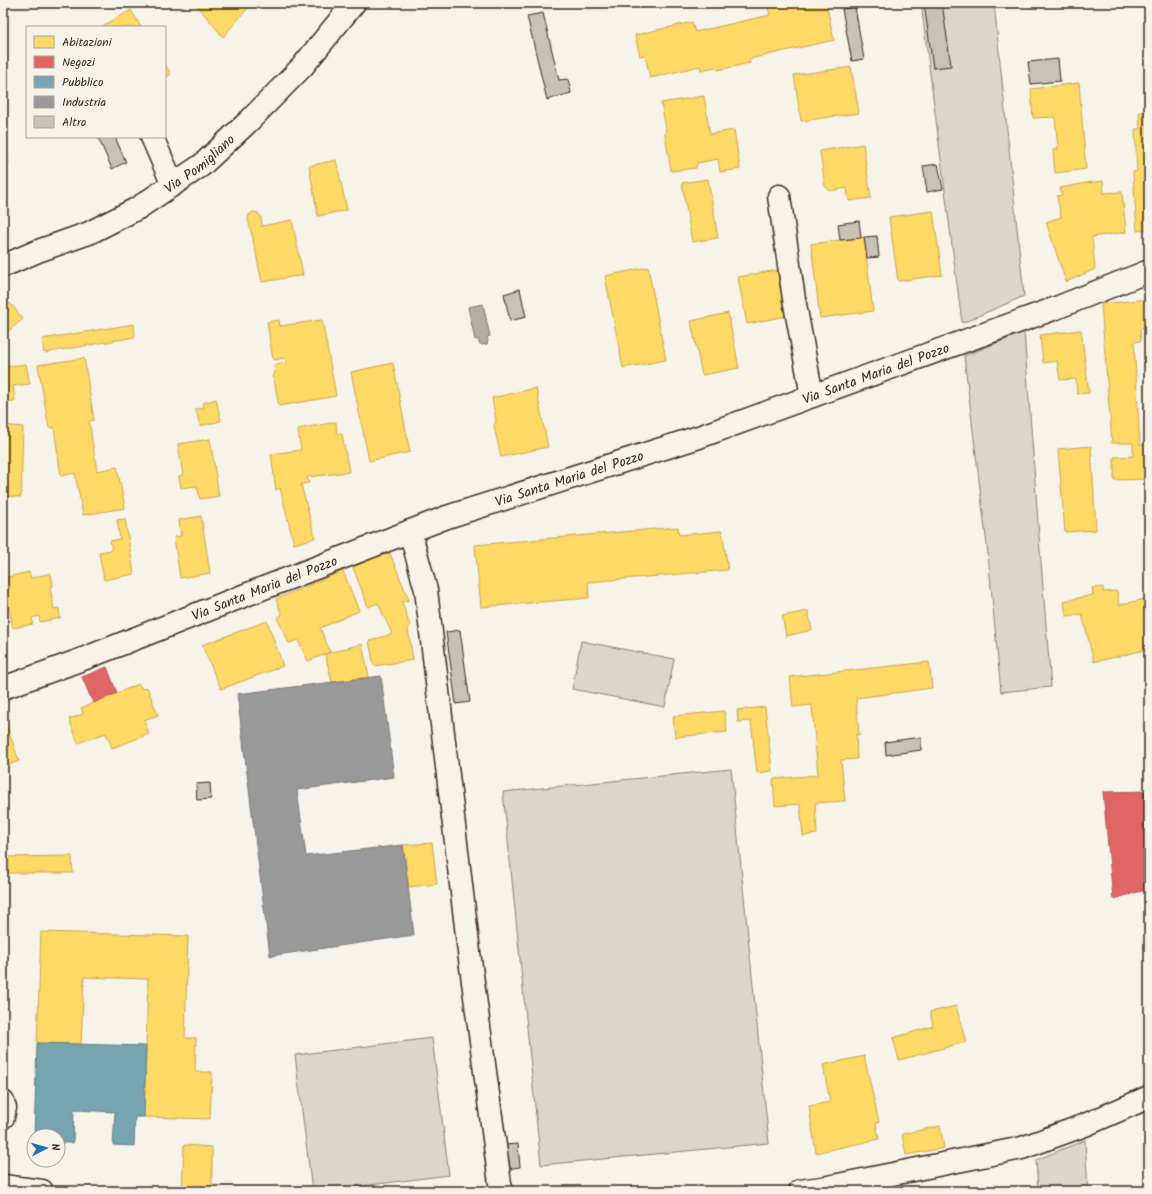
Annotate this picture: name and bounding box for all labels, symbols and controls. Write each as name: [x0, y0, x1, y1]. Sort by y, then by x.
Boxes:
legend: [26, 26, 166, 138]
text: Abitazioni: [62, 33, 113, 52]
text: Negozi: [62, 53, 96, 72]
text: Pubblico: [62, 73, 103, 92]
text: Industria: [62, 93, 106, 112]
text: Altro: [62, 113, 86, 132]
street label: Via Pomigliano: [160, 129, 240, 199]
street label: Via Santa Maria del Pozzo: [799, 337, 953, 411]
street label: Via Santa Maria del Pozzo: [492, 445, 647, 513]
street label: Via Santa Maria del Pozzo: [189, 550, 341, 627]
north arrow: [26, 1128, 66, 1168]
text: N: [46, 1143, 64, 1152]

